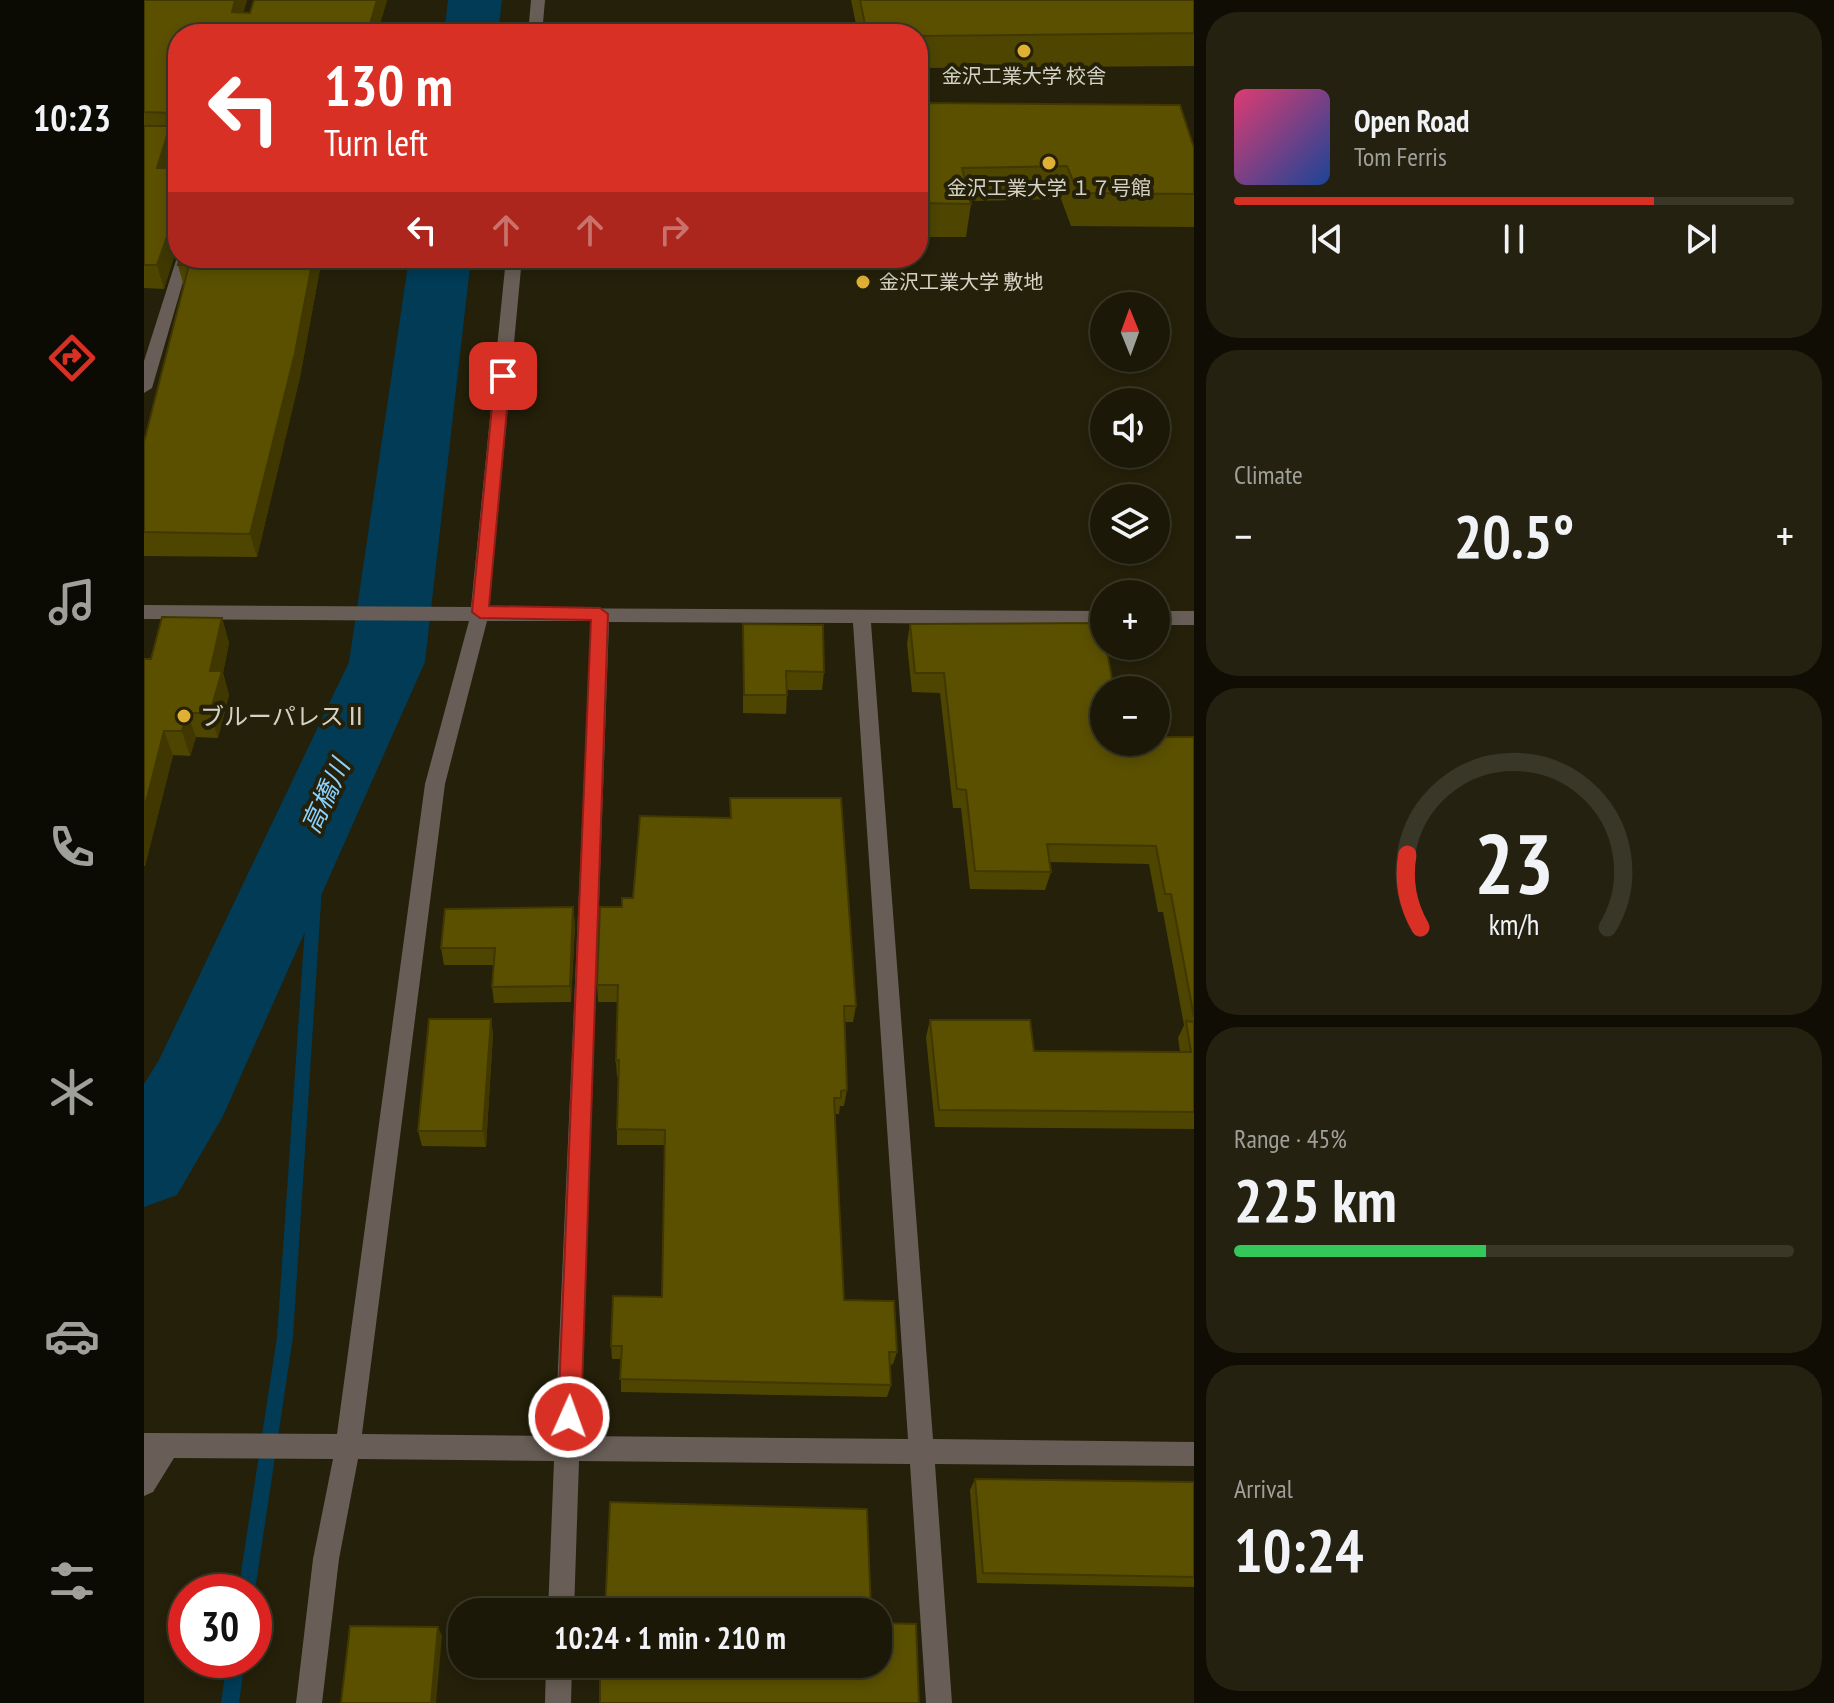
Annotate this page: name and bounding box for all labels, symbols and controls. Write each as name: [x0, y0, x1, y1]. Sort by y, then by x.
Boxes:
marker: 金沢工業大学 校舎: [1015, 42, 1033, 60]
text: 130 m: [324, 49, 453, 121]
icon: left: [192, 56, 296, 160]
place label: 金沢工業大学 校舎: [942, 63, 1106, 89]
text: 10:23: [33, 94, 111, 141]
text: Open Road: [1354, 101, 1469, 140]
text: Turn left: [324, 119, 428, 166]
text: Tom Ferris: [1354, 140, 1447, 173]
marker: 金沢工業大学 １７号館: [1040, 154, 1058, 172]
place label: 金沢工業大学 １７号館: [947, 175, 1151, 201]
icon: left: [400, 208, 444, 252]
icon: ahead: [484, 208, 528, 252]
icon: ahead: [568, 208, 612, 252]
icon: right: [652, 208, 696, 252]
icon: previous: [1305, 217, 1349, 261]
icon: pause: [1492, 217, 1536, 261]
icon: next: [1679, 217, 1723, 261]
place label: 金沢工業大学 敷地: [879, 269, 1043, 295]
marker: 金沢工業大学 敷地: [854, 273, 872, 291]
north arrow: [1090, 292, 1170, 372]
map controls: [1090, 292, 1170, 756]
icon: directions: [44, 330, 100, 386]
pin: [469, 342, 537, 410]
icon: arrive: [481, 354, 525, 398]
button: sound: [1090, 388, 1170, 468]
text: Climate: [1234, 458, 1303, 491]
button: layers: [1090, 484, 1170, 564]
text: 20.5°: [1454, 497, 1574, 575]
text: −: [1234, 507, 1252, 564]
text: +: [1776, 507, 1794, 564]
icon: music: [44, 574, 100, 630]
button: +: [1090, 580, 1170, 660]
button: −: [1090, 676, 1170, 756]
place label: ブルーパレスⅡ: [200, 701, 368, 732]
marker: ブルーパレスⅡ: [175, 707, 193, 725]
water label: 高橋川: [294, 751, 358, 838]
text: 23: [1474, 808, 1554, 916]
icon: phone: [44, 819, 100, 875]
text: km/h: [1489, 906, 1539, 943]
icon: climate: [44, 1064, 100, 1120]
text: Range · 45%: [1234, 1122, 1347, 1155]
text: 225 km: [1234, 1161, 1397, 1239]
icon: car: [44, 1308, 100, 1364]
position arrow: [527, 1375, 611, 1459]
text: Arrival: [1234, 1472, 1293, 1505]
text: 10:24: [1234, 1511, 1364, 1589]
icon: filters: [44, 1553, 100, 1609]
speed limit sign: 30: [168, 1574, 272, 1678]
text: 10:24 · 1 min · 210 m: [554, 1618, 786, 1657]

